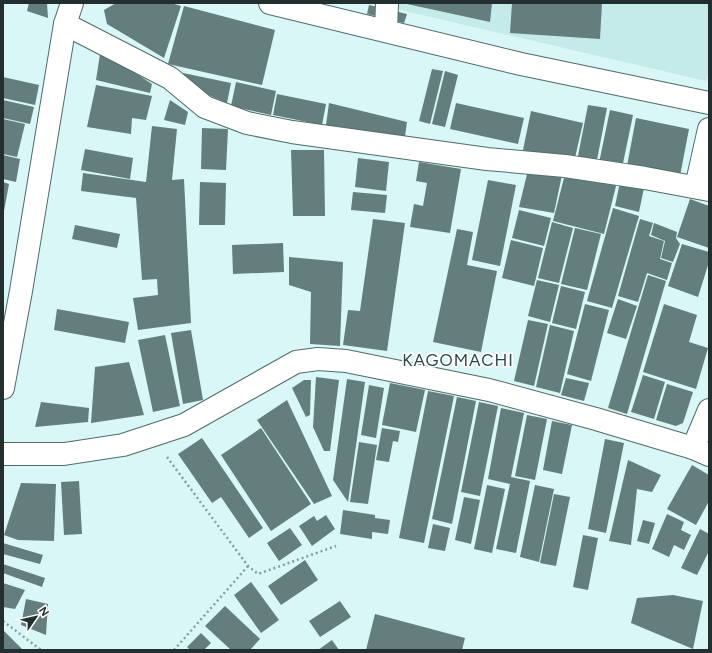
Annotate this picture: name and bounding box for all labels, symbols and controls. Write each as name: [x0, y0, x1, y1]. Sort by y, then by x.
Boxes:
district label: KAGOMACHI: [402, 350, 514, 370]
north arrow: [16, 597, 56, 637]
text: N: [36, 605, 52, 619]

